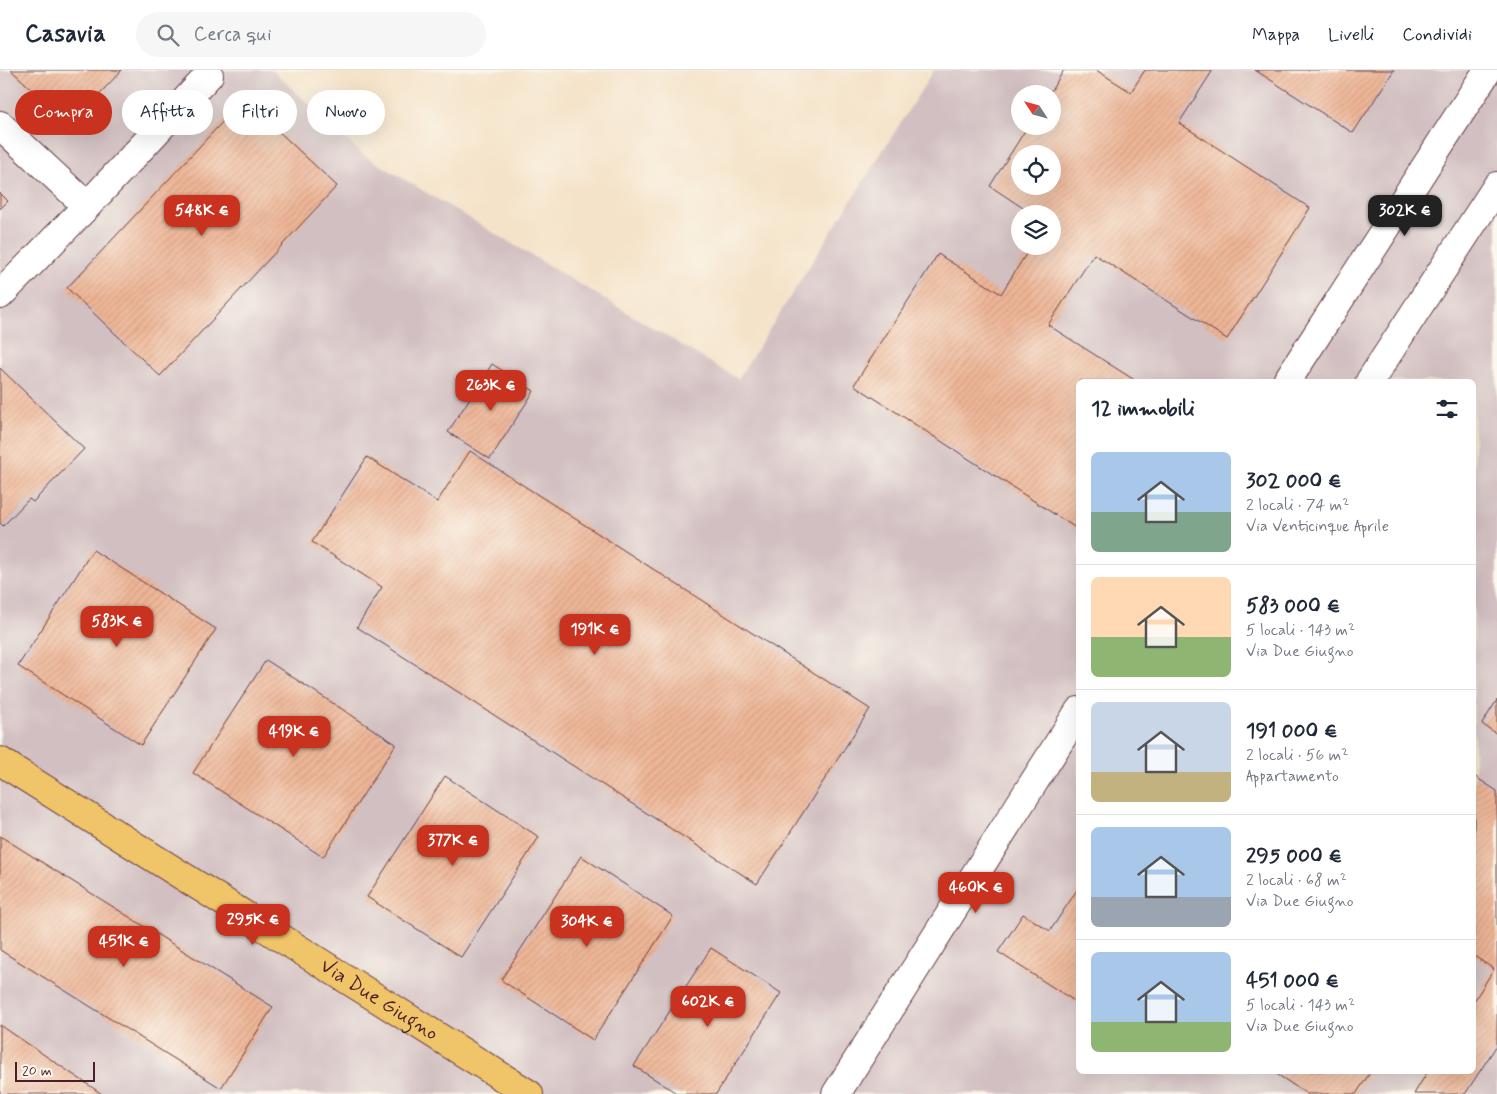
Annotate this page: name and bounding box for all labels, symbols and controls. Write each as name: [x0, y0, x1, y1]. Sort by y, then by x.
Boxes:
search box: [136, 12, 486, 57]
text: Casavia: [25, 19, 106, 50]
icon: search: [154, 21, 182, 49]
text: Cerca qui: [194, 22, 271, 47]
text: Mappa: [1252, 23, 1300, 47]
text: Livelli: [1328, 23, 1374, 47]
text: Condividi: [1402, 23, 1472, 47]
north arrow: [1011, 85, 1061, 135]
map controls: [1011, 85, 1061, 255]
chip: Compra: [15, 90, 112, 135]
chip: Affitta: [122, 90, 213, 135]
chip: Filtri: [223, 90, 297, 135]
chip: Nuovo: [307, 90, 385, 135]
button: locate: [1011, 145, 1061, 195]
pin: 548K €: [161, 194, 243, 237]
pin: 302K €: [1364, 194, 1446, 237]
text: 548K €: [175, 200, 229, 221]
text: 302K €: [1379, 200, 1431, 221]
button: layers: [1011, 205, 1061, 255]
pin: 263K €: [450, 370, 532, 412]
text: 263K €: [466, 375, 516, 396]
text: 12 immobili: [1091, 395, 1195, 423]
icon: filters: [1433, 395, 1461, 423]
text: 302 000 €: [1246, 467, 1342, 495]
icon: home: [1131, 472, 1191, 532]
text: 2 locali · 74 m²: [1246, 495, 1349, 516]
text: Via Venticinque Aprile: [1246, 516, 1389, 537]
text: 583 000 €: [1246, 592, 1340, 620]
icon: home: [1131, 597, 1191, 657]
pin: 583K €: [76, 606, 158, 648]
text: 583K €: [91, 611, 143, 632]
pin: 191K €: [554, 614, 636, 656]
text: 191K €: [570, 619, 620, 640]
text: 5 locali · 143 m²: [1246, 620, 1355, 641]
text: Via Due Giugno: [1246, 641, 1354, 662]
pin: 419K €: [253, 716, 335, 758]
text: 191 000 €: [1246, 717, 1338, 745]
text: 419K €: [269, 721, 319, 742]
icon: home: [1131, 722, 1191, 782]
text: 2 locali · 56 m²: [1246, 745, 1348, 766]
text: Appartamento: [1246, 766, 1339, 787]
pin: 377K €: [412, 824, 494, 867]
text: 377K €: [428, 830, 478, 851]
text: 295 000 €: [1246, 842, 1342, 870]
icon: home: [1131, 847, 1191, 907]
text: 2 locali · 68 m²: [1246, 870, 1347, 891]
pin: 460K €: [935, 872, 1017, 914]
text: 460K €: [949, 877, 1003, 898]
text: Via Due Giugno: [1246, 891, 1354, 912]
pin: 295K €: [212, 904, 294, 946]
pin: 304K €: [546, 906, 628, 948]
text: 295K €: [227, 909, 279, 930]
text: 304K €: [561, 911, 613, 932]
pin: 451K €: [83, 926, 165, 968]
text: 451K €: [99, 931, 149, 952]
street label: Via Due Giugno: [315, 952, 443, 1047]
text: 451 000 €: [1246, 967, 1339, 995]
icon: home: [1131, 972, 1191, 1032]
pin: 602K €: [667, 986, 749, 1028]
text: 602K €: [682, 991, 735, 1012]
text: 5 locali · 143 m²: [1246, 995, 1355, 1016]
text: Via Due Giugno: [1246, 1016, 1354, 1037]
scale bar: [15, 1059, 95, 1082]
text: 20 m: [22, 1062, 52, 1080]

